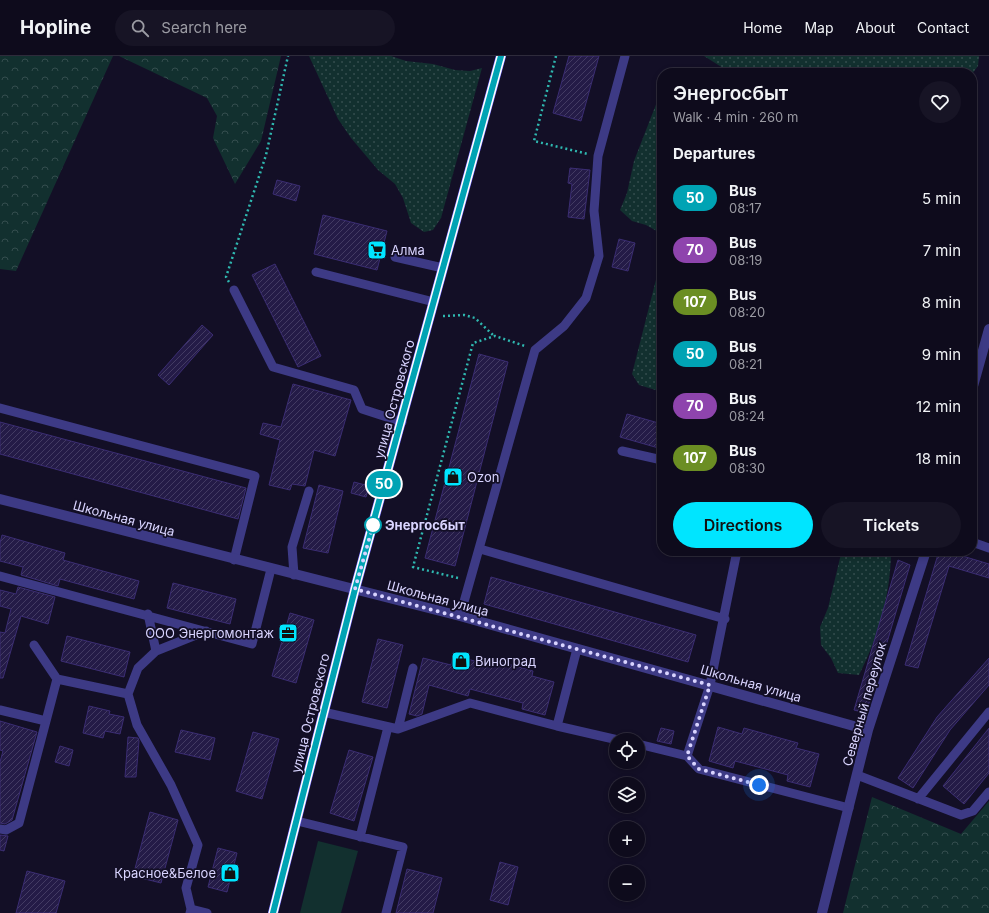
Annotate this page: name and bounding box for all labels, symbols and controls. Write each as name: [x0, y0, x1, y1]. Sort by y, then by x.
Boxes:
search box: [115, 10, 395, 46]
text: Hopline: [20, 16, 91, 39]
icon: search: [129, 17, 151, 39]
text: Search here: [161, 18, 247, 37]
text: Home: [743, 19, 782, 36]
text: Map: [804, 19, 834, 36]
text: About: [856, 19, 895, 36]
text: Contact: [917, 19, 969, 36]
button: heart: [919, 81, 961, 123]
text: Энергосбыт: [673, 82, 788, 105]
text: Walk · 4 min · 260 m: [673, 109, 798, 125]
text: Departures: [673, 144, 755, 163]
text: Bus: [729, 181, 757, 200]
text: 50: [686, 189, 704, 206]
text: 5 min: [922, 189, 961, 208]
text: 08:17: [729, 200, 762, 216]
text: Bus: [729, 233, 757, 252]
supermarket icon: Алма: [366, 239, 388, 261]
text: 70: [686, 241, 704, 258]
text: 7 min: [923, 241, 961, 260]
place label: Алма: [391, 242, 425, 258]
text: 08:19: [729, 252, 762, 268]
text: Bus: [729, 285, 757, 304]
text: 107: [683, 293, 707, 310]
text: 8 min: [922, 293, 961, 312]
text: 08:20: [729, 304, 765, 320]
text: Bus: [729, 337, 757, 356]
street label: улица Островского: [370, 338, 418, 460]
text: 50: [686, 345, 704, 362]
text: 9 min: [922, 345, 961, 364]
text: 08:21: [729, 356, 762, 372]
text: Bus: [729, 389, 757, 408]
text: 70: [686, 397, 704, 414]
text: 12 min: [916, 397, 961, 416]
text: 08:24: [729, 408, 765, 424]
text: Bus: [729, 441, 757, 460]
text: 107: [683, 449, 707, 466]
text: 18 min: [916, 449, 961, 468]
text: 08:30: [729, 460, 765, 476]
shop icon: Ozon: [442, 466, 464, 488]
place label: Ozon: [467, 469, 499, 485]
line badge: 50: [366, 471, 402, 497]
text: 50: [375, 475, 393, 492]
street label: Школьная улица: [71, 497, 177, 539]
button: Directions: [673, 502, 813, 548]
button: Tickets: [821, 502, 961, 548]
marker: Энергосбыт: [364, 516, 382, 534]
place label: Энергосбыт: [385, 517, 465, 533]
street label: Школьная улица: [385, 577, 491, 619]
office icon: ООО Энергомонтаж: [277, 622, 299, 644]
place label: ООО Энергомонтаж: [145, 625, 274, 641]
street label: Северный переулок: [839, 640, 889, 768]
shop icon: Виноград: [450, 650, 472, 672]
street label: улица Островского: [287, 651, 333, 774]
place label: Виноград: [475, 653, 536, 669]
street label: Школьная улица: [699, 661, 803, 705]
map controls: [609, 733, 645, 901]
button: locate: [609, 733, 645, 769]
your location: [749, 775, 769, 795]
button: layers: [609, 777, 645, 813]
button: +: [609, 821, 645, 857]
shop icon: Красное&Белое: [219, 862, 241, 884]
place label: Красное&Белое: [114, 865, 216, 881]
button: −: [609, 865, 645, 901]

